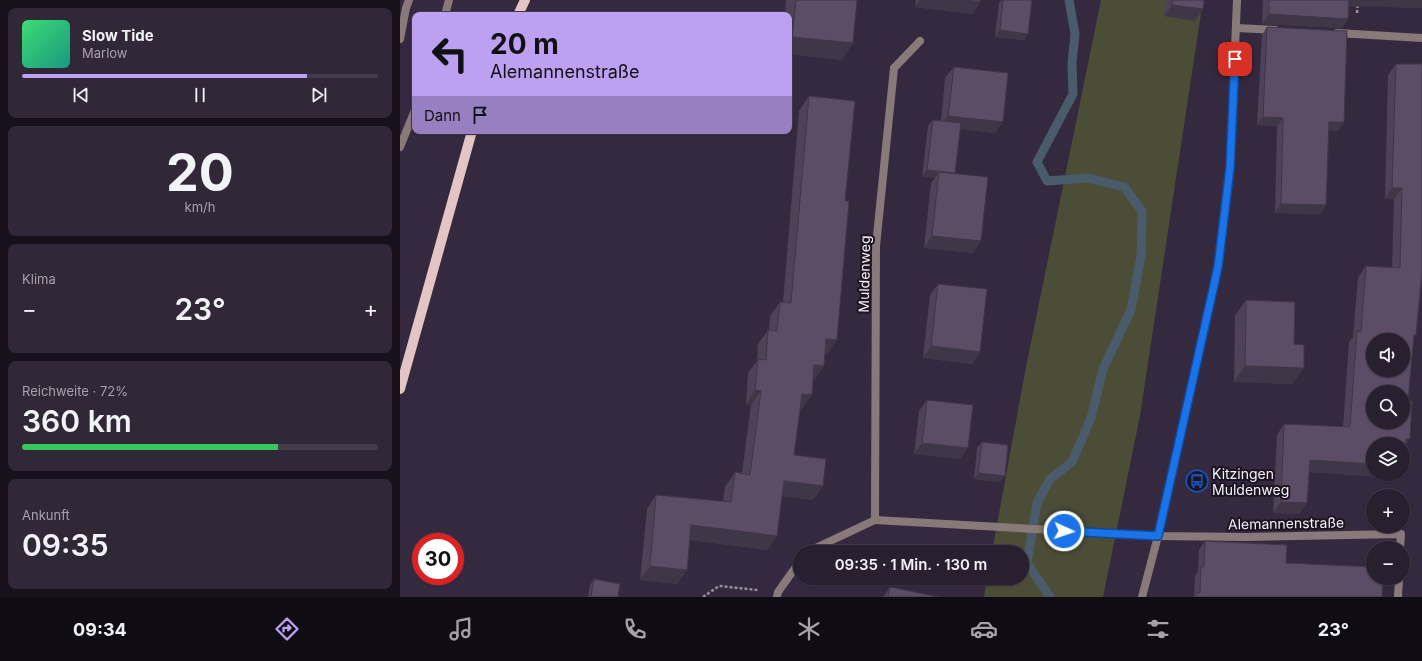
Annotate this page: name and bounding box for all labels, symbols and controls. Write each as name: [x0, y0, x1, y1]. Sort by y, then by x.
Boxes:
text: Slow Tide: [82, 26, 154, 45]
text: 20 m: [490, 27, 559, 61]
icon: left: [424, 28, 476, 80]
pin: [1218, 42, 1252, 76]
text: Marlow: [82, 45, 128, 61]
icon: arrive: [1224, 48, 1246, 70]
text: Alemannenstraße: [490, 61, 639, 82]
icon: previous: [70, 84, 92, 106]
icon: pause: [189, 84, 211, 106]
icon: next: [308, 84, 330, 106]
icon: arrive: [469, 104, 491, 126]
text: Dann: [424, 106, 461, 125]
text: 20: [166, 141, 234, 204]
text: km/h: [185, 199, 215, 215]
street label: Muldenweg: [855, 235, 873, 313]
text: Klima: [22, 271, 56, 287]
text: 23°: [174, 291, 226, 327]
text: −: [22, 296, 37, 322]
text: +: [363, 296, 378, 322]
map controls: [1366, 333, 1410, 585]
button: sound: [1366, 333, 1410, 377]
text: Reichweite · 72%: [22, 383, 128, 399]
button: search: [1366, 385, 1410, 429]
text: 360 km: [22, 403, 132, 439]
button: layers: [1366, 437, 1410, 481]
place label: Kitzingen Muldenweg: [1212, 465, 1289, 498]
bus stop icon: Kitzingen Muldenweg: [1184, 468, 1210, 494]
button: +: [1366, 489, 1410, 533]
text: Ankunft: [22, 507, 70, 523]
position arrow: [1043, 510, 1085, 552]
street label: Alemannenstraße: [1228, 513, 1344, 533]
text: 09:35: [22, 527, 109, 563]
speed limit sign: 30: [412, 533, 464, 585]
button: −: [1366, 541, 1410, 585]
text: 09:35 · 1 Min. · 130 m: [835, 555, 987, 574]
icon: directions: [273, 615, 301, 643]
icon: music: [447, 615, 475, 643]
icon: phone: [621, 615, 649, 643]
icon: climate: [795, 615, 823, 643]
icon: car: [970, 615, 998, 643]
icon: filters: [1144, 615, 1172, 643]
text: 09:34: [73, 619, 127, 640]
text: 23°: [1318, 619, 1349, 640]

